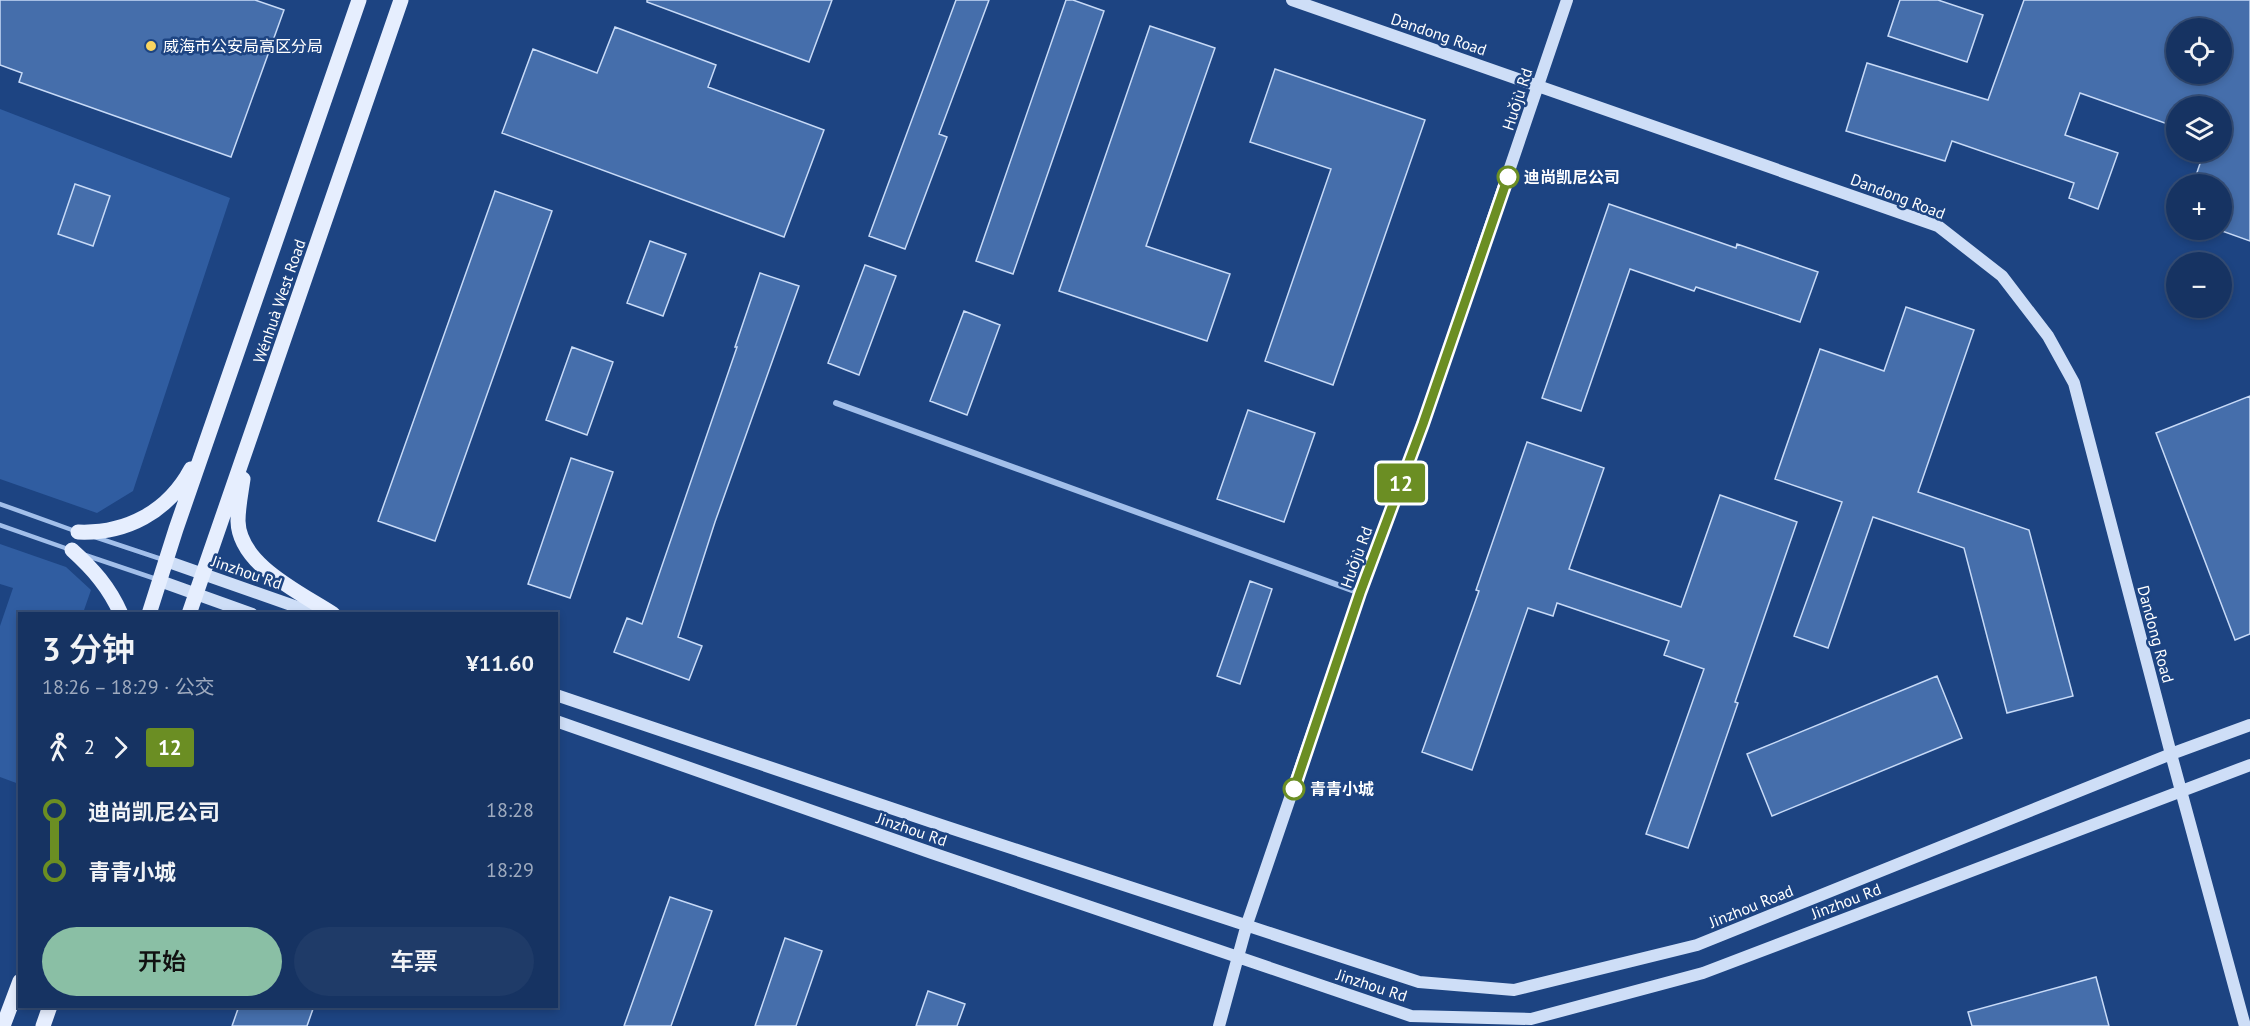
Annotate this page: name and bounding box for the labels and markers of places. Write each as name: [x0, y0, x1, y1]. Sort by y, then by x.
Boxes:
place label: 威海市公安局高区分局: [163, 36, 323, 56]
marker: 威海市公安局高区分局: [144, 39, 158, 53]
marker: 迪尚凯尼公司: [1497, 166, 1519, 188]
place label: 迪尚凯尼公司: [1524, 167, 1620, 187]
marker: 青青小城: [1283, 778, 1305, 800]
place label: 青青小城: [1310, 779, 1374, 799]

